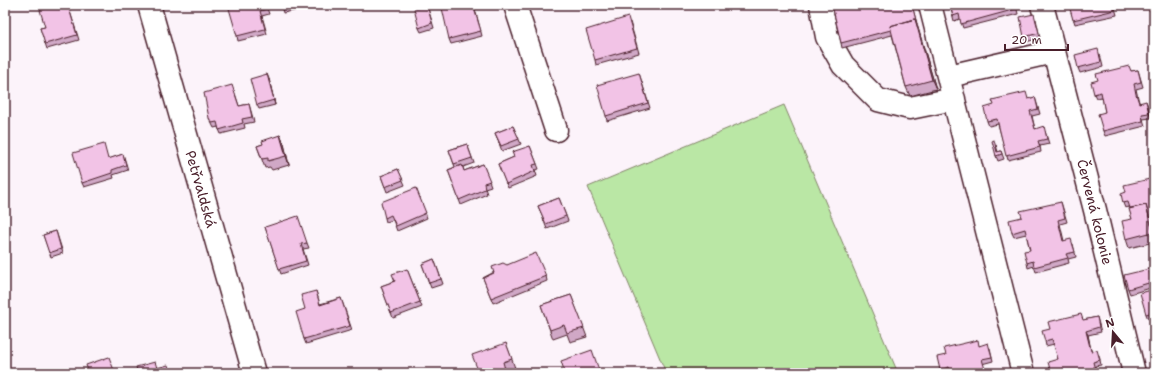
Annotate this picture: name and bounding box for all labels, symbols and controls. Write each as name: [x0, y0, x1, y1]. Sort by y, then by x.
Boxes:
scale bar: [1005, 26, 1068, 52]
text: 20 m: [1011, 32, 1042, 48]
street label: Petřvaldská: [181, 148, 221, 230]
street label: Červená kolonie: [1073, 157, 1117, 267]
north arrow: [1093, 312, 1133, 352]
text: N: [1104, 314, 1117, 331]

